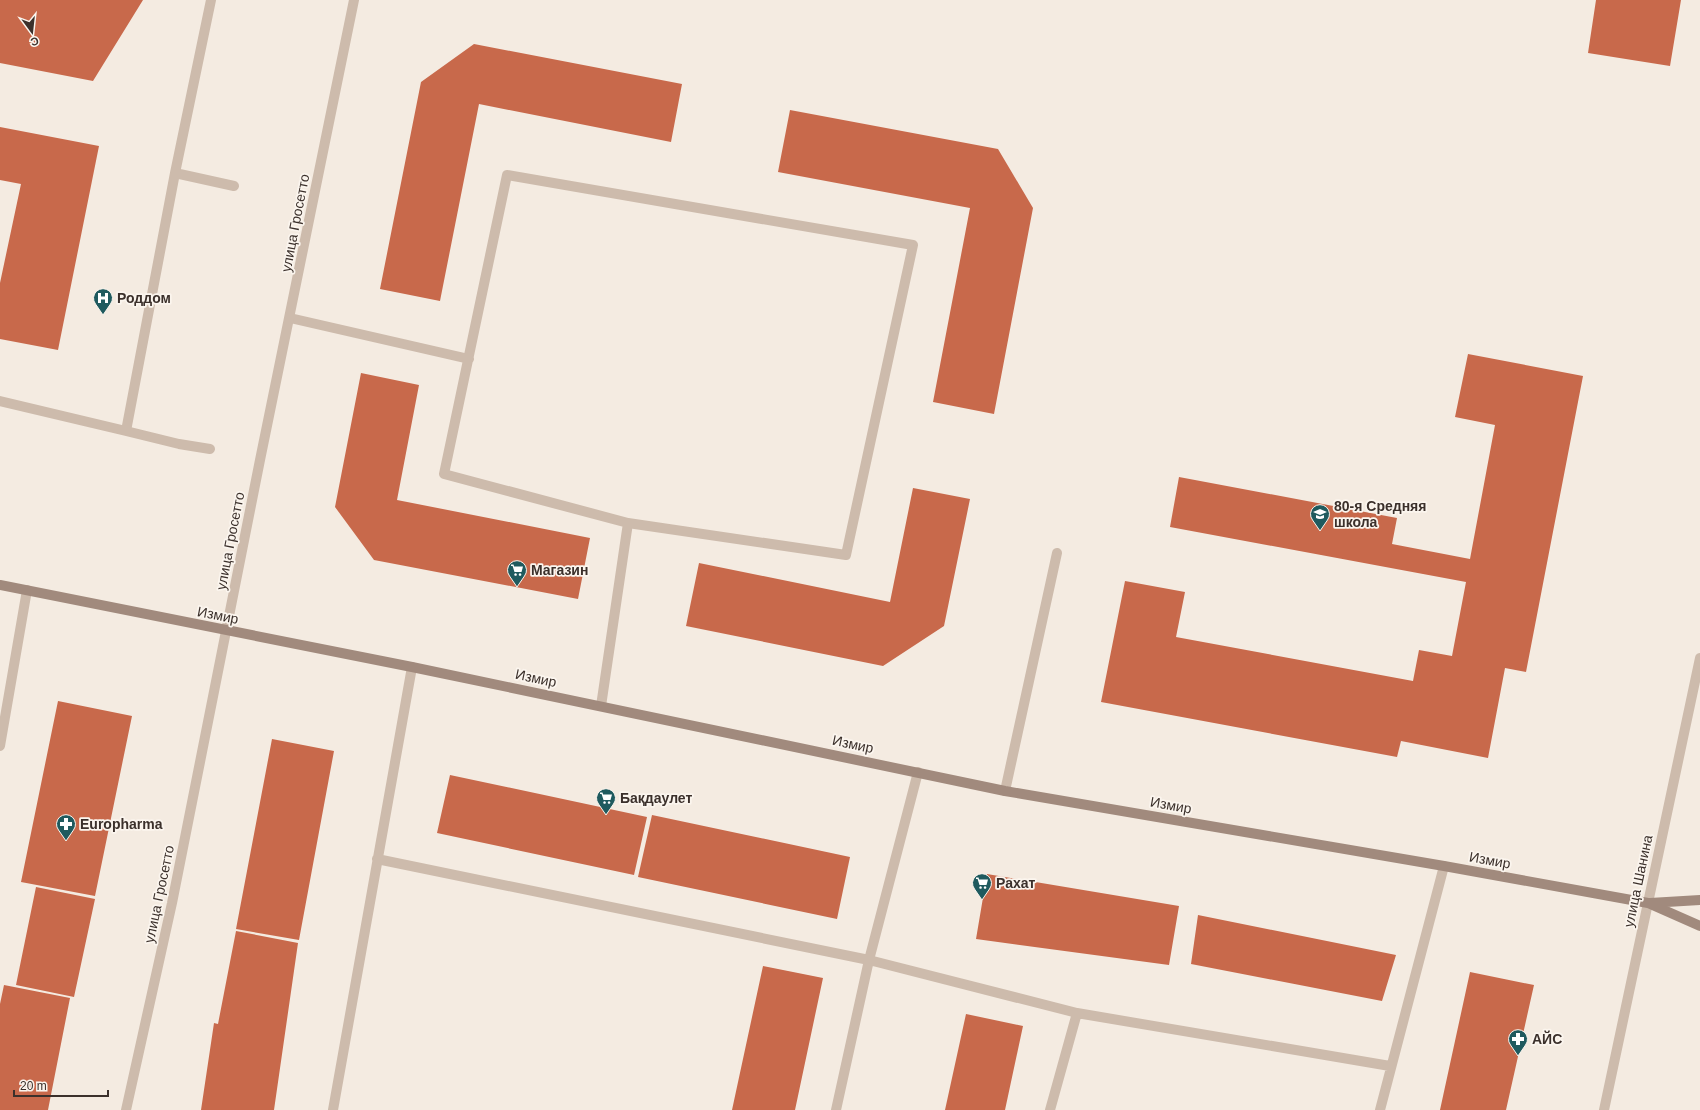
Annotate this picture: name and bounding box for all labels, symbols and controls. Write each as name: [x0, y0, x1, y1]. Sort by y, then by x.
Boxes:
north arrow: [12, 12, 52, 52]
text: С: [29, 35, 40, 48]
street label: улица Гросетто: [278, 172, 312, 273]
hospital icon: Роддом: [92, 287, 114, 315]
place label: Роддом: [117, 290, 171, 306]
street label: улица Гросетто: [213, 490, 247, 591]
place label: 80-я Средняя школа: [1334, 498, 1426, 530]
school or university icon: 80-я Средняя школа: [1309, 503, 1331, 531]
supermarket icon: Магазин: [506, 559, 528, 587]
place label: Магазин: [531, 562, 588, 578]
street label: Измир: [196, 603, 240, 627]
street label: Измир: [514, 666, 558, 690]
street label: Измир: [831, 732, 875, 756]
supermarket icon: Бақдаулет: [595, 787, 617, 815]
place label: Бақдаулет: [620, 790, 692, 806]
street label: Измир: [1149, 793, 1193, 817]
pharmacy icon: Europharma: [55, 813, 77, 841]
place label: Europharma: [80, 816, 163, 832]
street label: улица Шанина: [1620, 833, 1656, 929]
street label: улица Гросетто: [141, 843, 177, 944]
street label: Измир: [1468, 848, 1512, 872]
supermarket icon: Рахат: [971, 872, 993, 900]
place label: Рахат: [996, 875, 1036, 891]
pharmacy icon: АЙС: [1507, 1028, 1529, 1056]
place label: АЙС: [1532, 1030, 1562, 1047]
scale bar: [14, 1072, 108, 1098]
text: 20 m: [20, 1079, 47, 1093]

